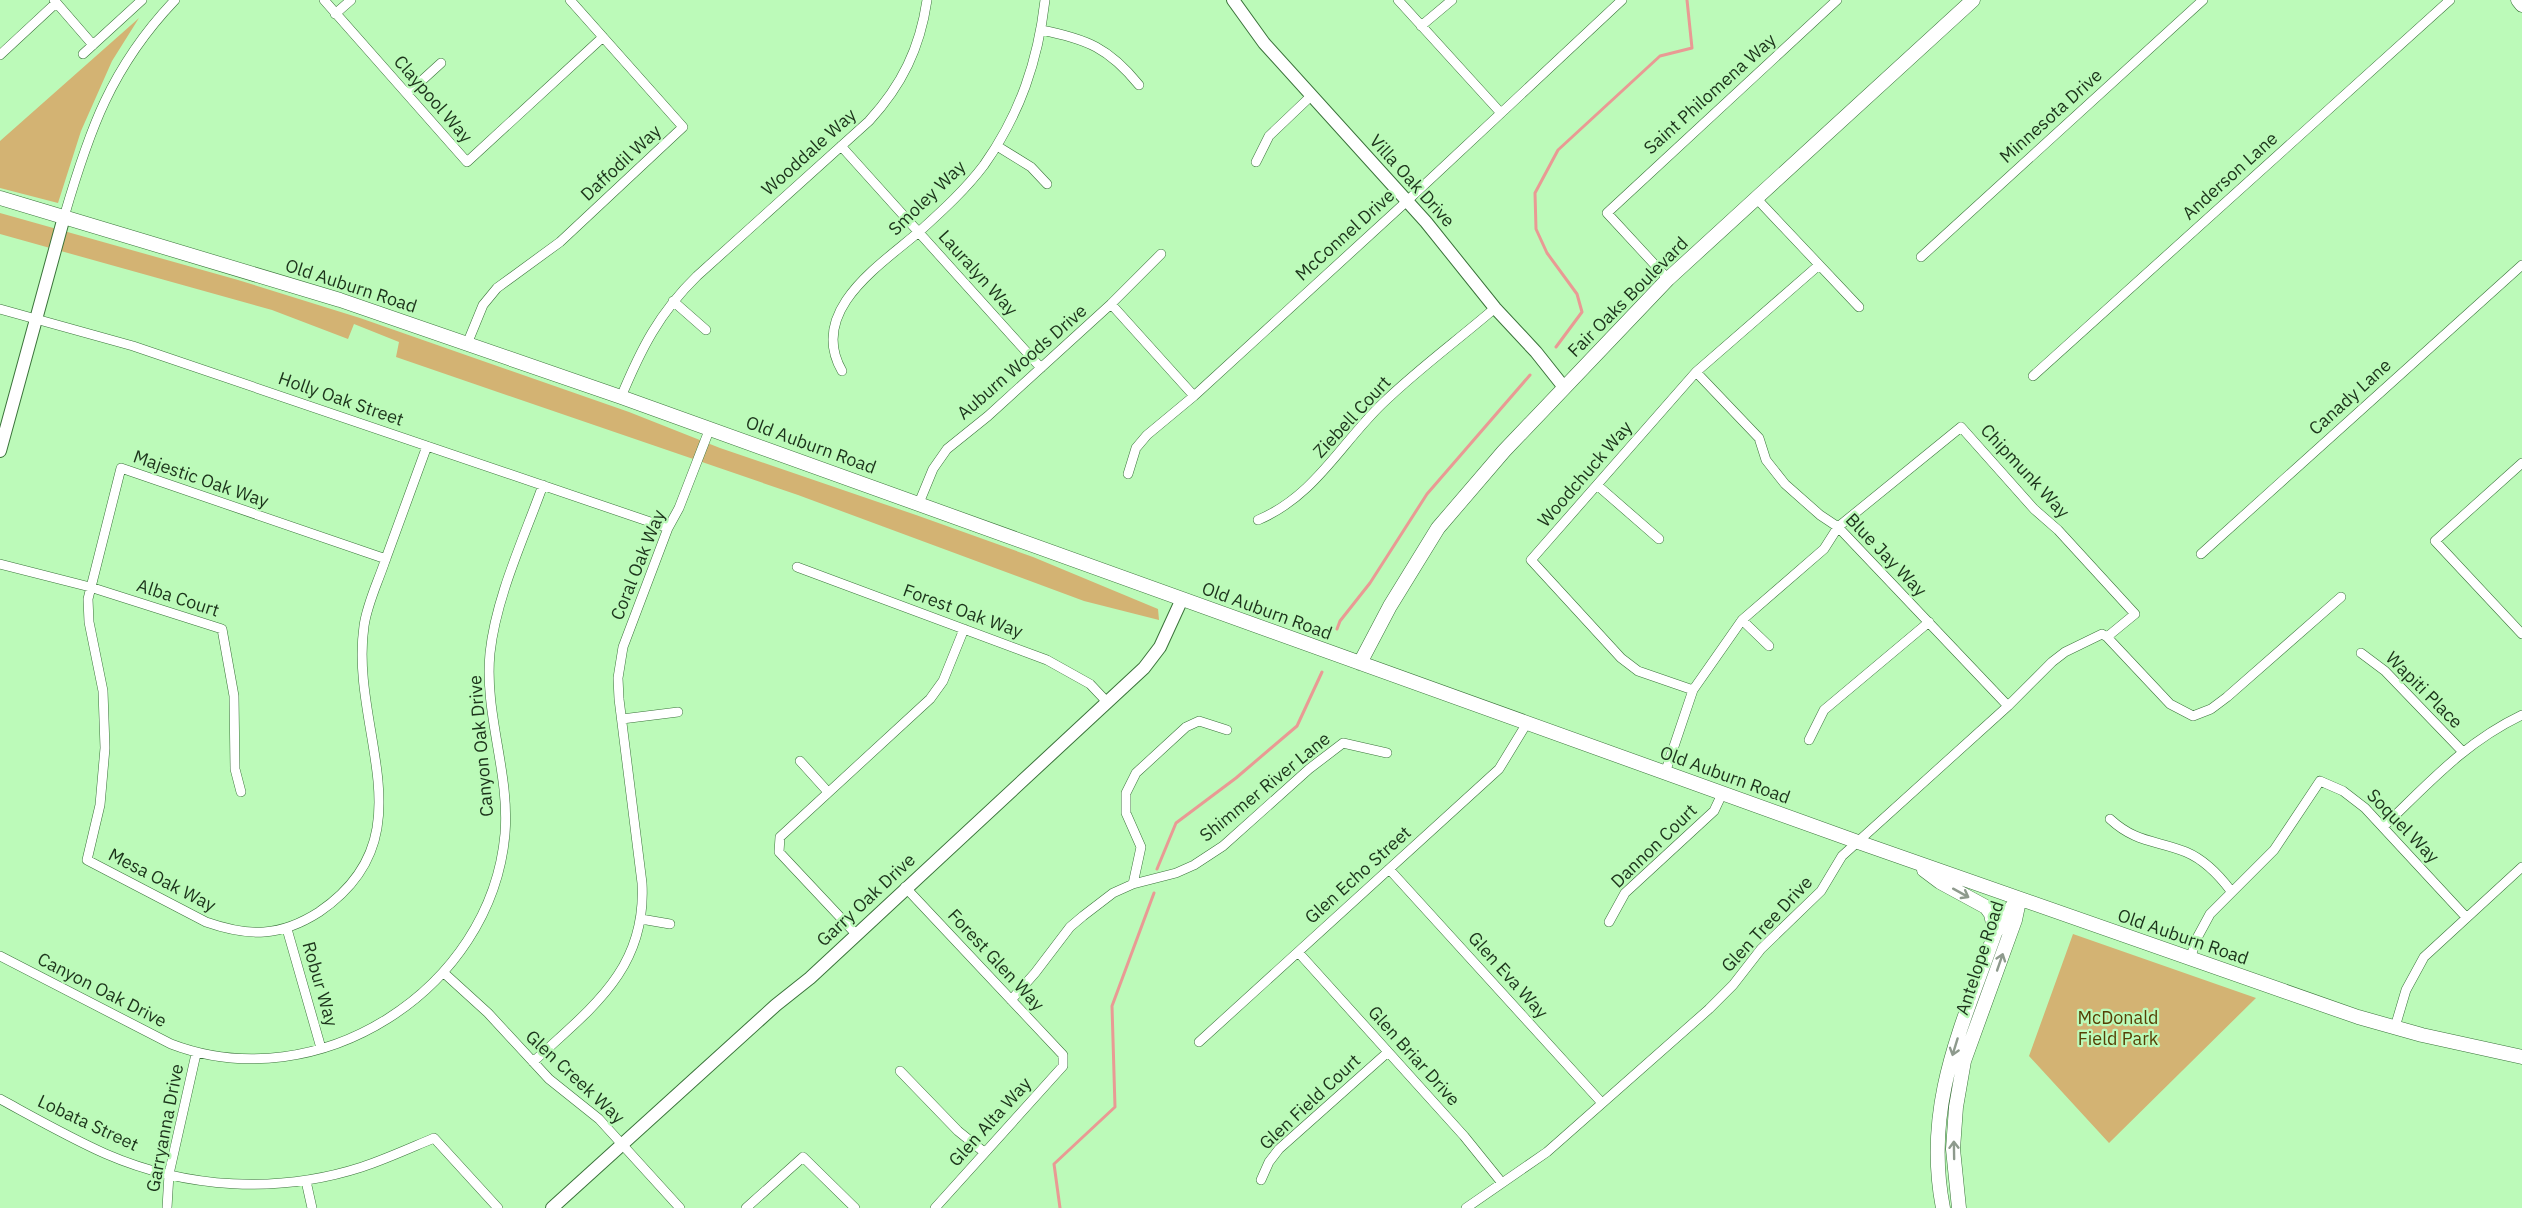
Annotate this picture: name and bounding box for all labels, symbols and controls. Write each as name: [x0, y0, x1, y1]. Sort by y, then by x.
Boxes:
street label: Saint Philomena Way: [1639, 28, 1781, 159]
street label: Claypool Way: [389, 50, 478, 147]
street label: Minnesota Drive: [1995, 63, 2107, 168]
street label: Wooddale Way: [756, 103, 861, 200]
street label: Daffodil Way: [576, 119, 666, 206]
street label: Anderson Lane: [2177, 127, 2282, 225]
street label: Villa Oak Drive: [1365, 130, 1460, 232]
street label: Smoley Way: [883, 155, 970, 240]
street label: McConnel Drive: [1290, 184, 1399, 285]
street label: Lauralyn Way: [934, 225, 1023, 320]
street label: Fair Oaks Boulevard: [1563, 232, 1693, 362]
street label: Old Auburn Road: [282, 253, 420, 318]
street label: Auburn Woods Drive: [952, 299, 1091, 424]
street label: Canady Lane: [2304, 354, 2396, 440]
street label: Holly Oak Street: [275, 366, 407, 431]
street label: Ziebell Court: [1308, 371, 1395, 462]
street label: Old Auburn Road: [743, 410, 880, 479]
street label: Woodchuck Way: [1532, 416, 1637, 531]
street label: Chipmunk Way: [1976, 419, 2075, 523]
street label: Majestic Oak Way: [130, 445, 272, 512]
street label: Coral Oak Way: [605, 506, 670, 623]
street label: Blue Jay Way: [1841, 508, 1932, 601]
street label: Alba Court: [134, 573, 222, 622]
street label: Old Auburn Road: [1199, 576, 1336, 645]
street label: Forest Oak Way: [900, 578, 1026, 643]
street label: Wapiti Place: [2381, 646, 2468, 733]
street label: Canyon Oak Drive: [463, 674, 498, 818]
street label: Shimmer River Lane: [1195, 727, 1335, 846]
street label: Old Auburn Road: [1657, 740, 1794, 809]
street label: Soquel Way: [2362, 784, 2444, 868]
street label: Dannon Court: [1606, 799, 1702, 893]
street label: Glen Echo Street: [1300, 821, 1416, 928]
street label: Mesa Oak Way: [105, 843, 220, 916]
street label: Garry Oak Drive: [812, 848, 920, 951]
street label: Glen Tree Drive: [1716, 871, 1817, 977]
one-way arrow: [1952, 887, 1969, 899]
street label: Antelope Road: [1950, 898, 2009, 1018]
street label: Old Auburn Road: [2115, 903, 2252, 970]
street label: Forest Glen Way: [943, 904, 1050, 1016]
street label: Glen Eva Way: [1463, 926, 1553, 1023]
street label: Robur Way: [297, 939, 344, 1029]
street label: Canyon Oak Drive: [34, 947, 171, 1032]
one-way arrow: [1996, 953, 2007, 972]
street label: Glen Briar Drive: [1363, 1001, 1465, 1111]
park label: McDonald Field Park: [2078, 1006, 2159, 1050]
street label: Glen Creek Way: [521, 1025, 630, 1128]
one-way arrow: [1948, 1037, 1959, 1056]
street label: Glen Field Court: [1254, 1049, 1365, 1154]
street label: Garryanna Drive: [141, 1062, 188, 1194]
street label: Glen Alta Way: [943, 1072, 1036, 1171]
street label: Lobata Street: [34, 1089, 142, 1156]
one-way arrow: [1948, 1140, 1960, 1160]

